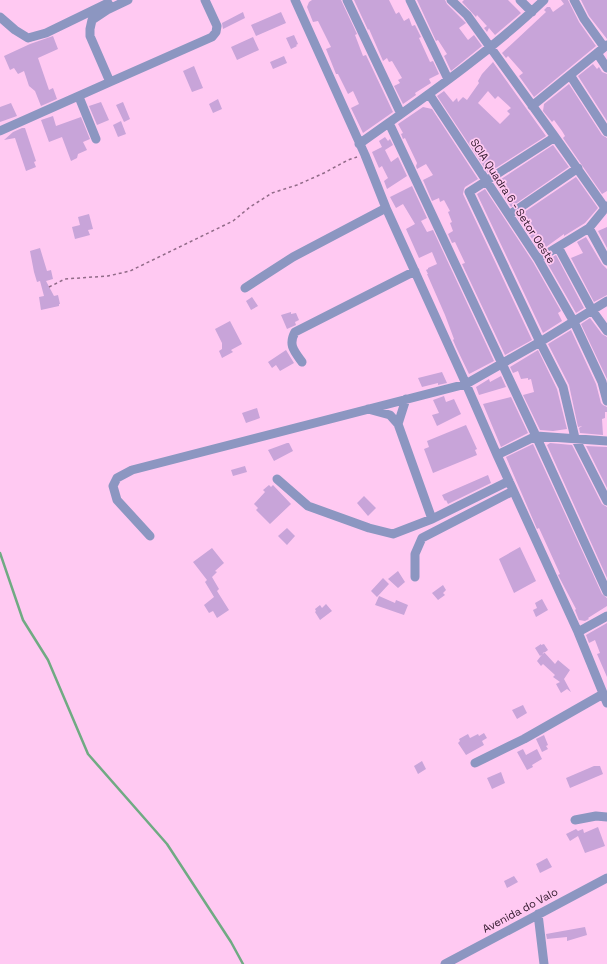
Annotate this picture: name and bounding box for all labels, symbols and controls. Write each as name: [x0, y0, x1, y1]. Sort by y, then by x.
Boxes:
street label: SCIA Quadra 6 - Setor Oeste: [467, 136, 559, 266]
street label: Avenida do Valo: [480, 884, 560, 936]

